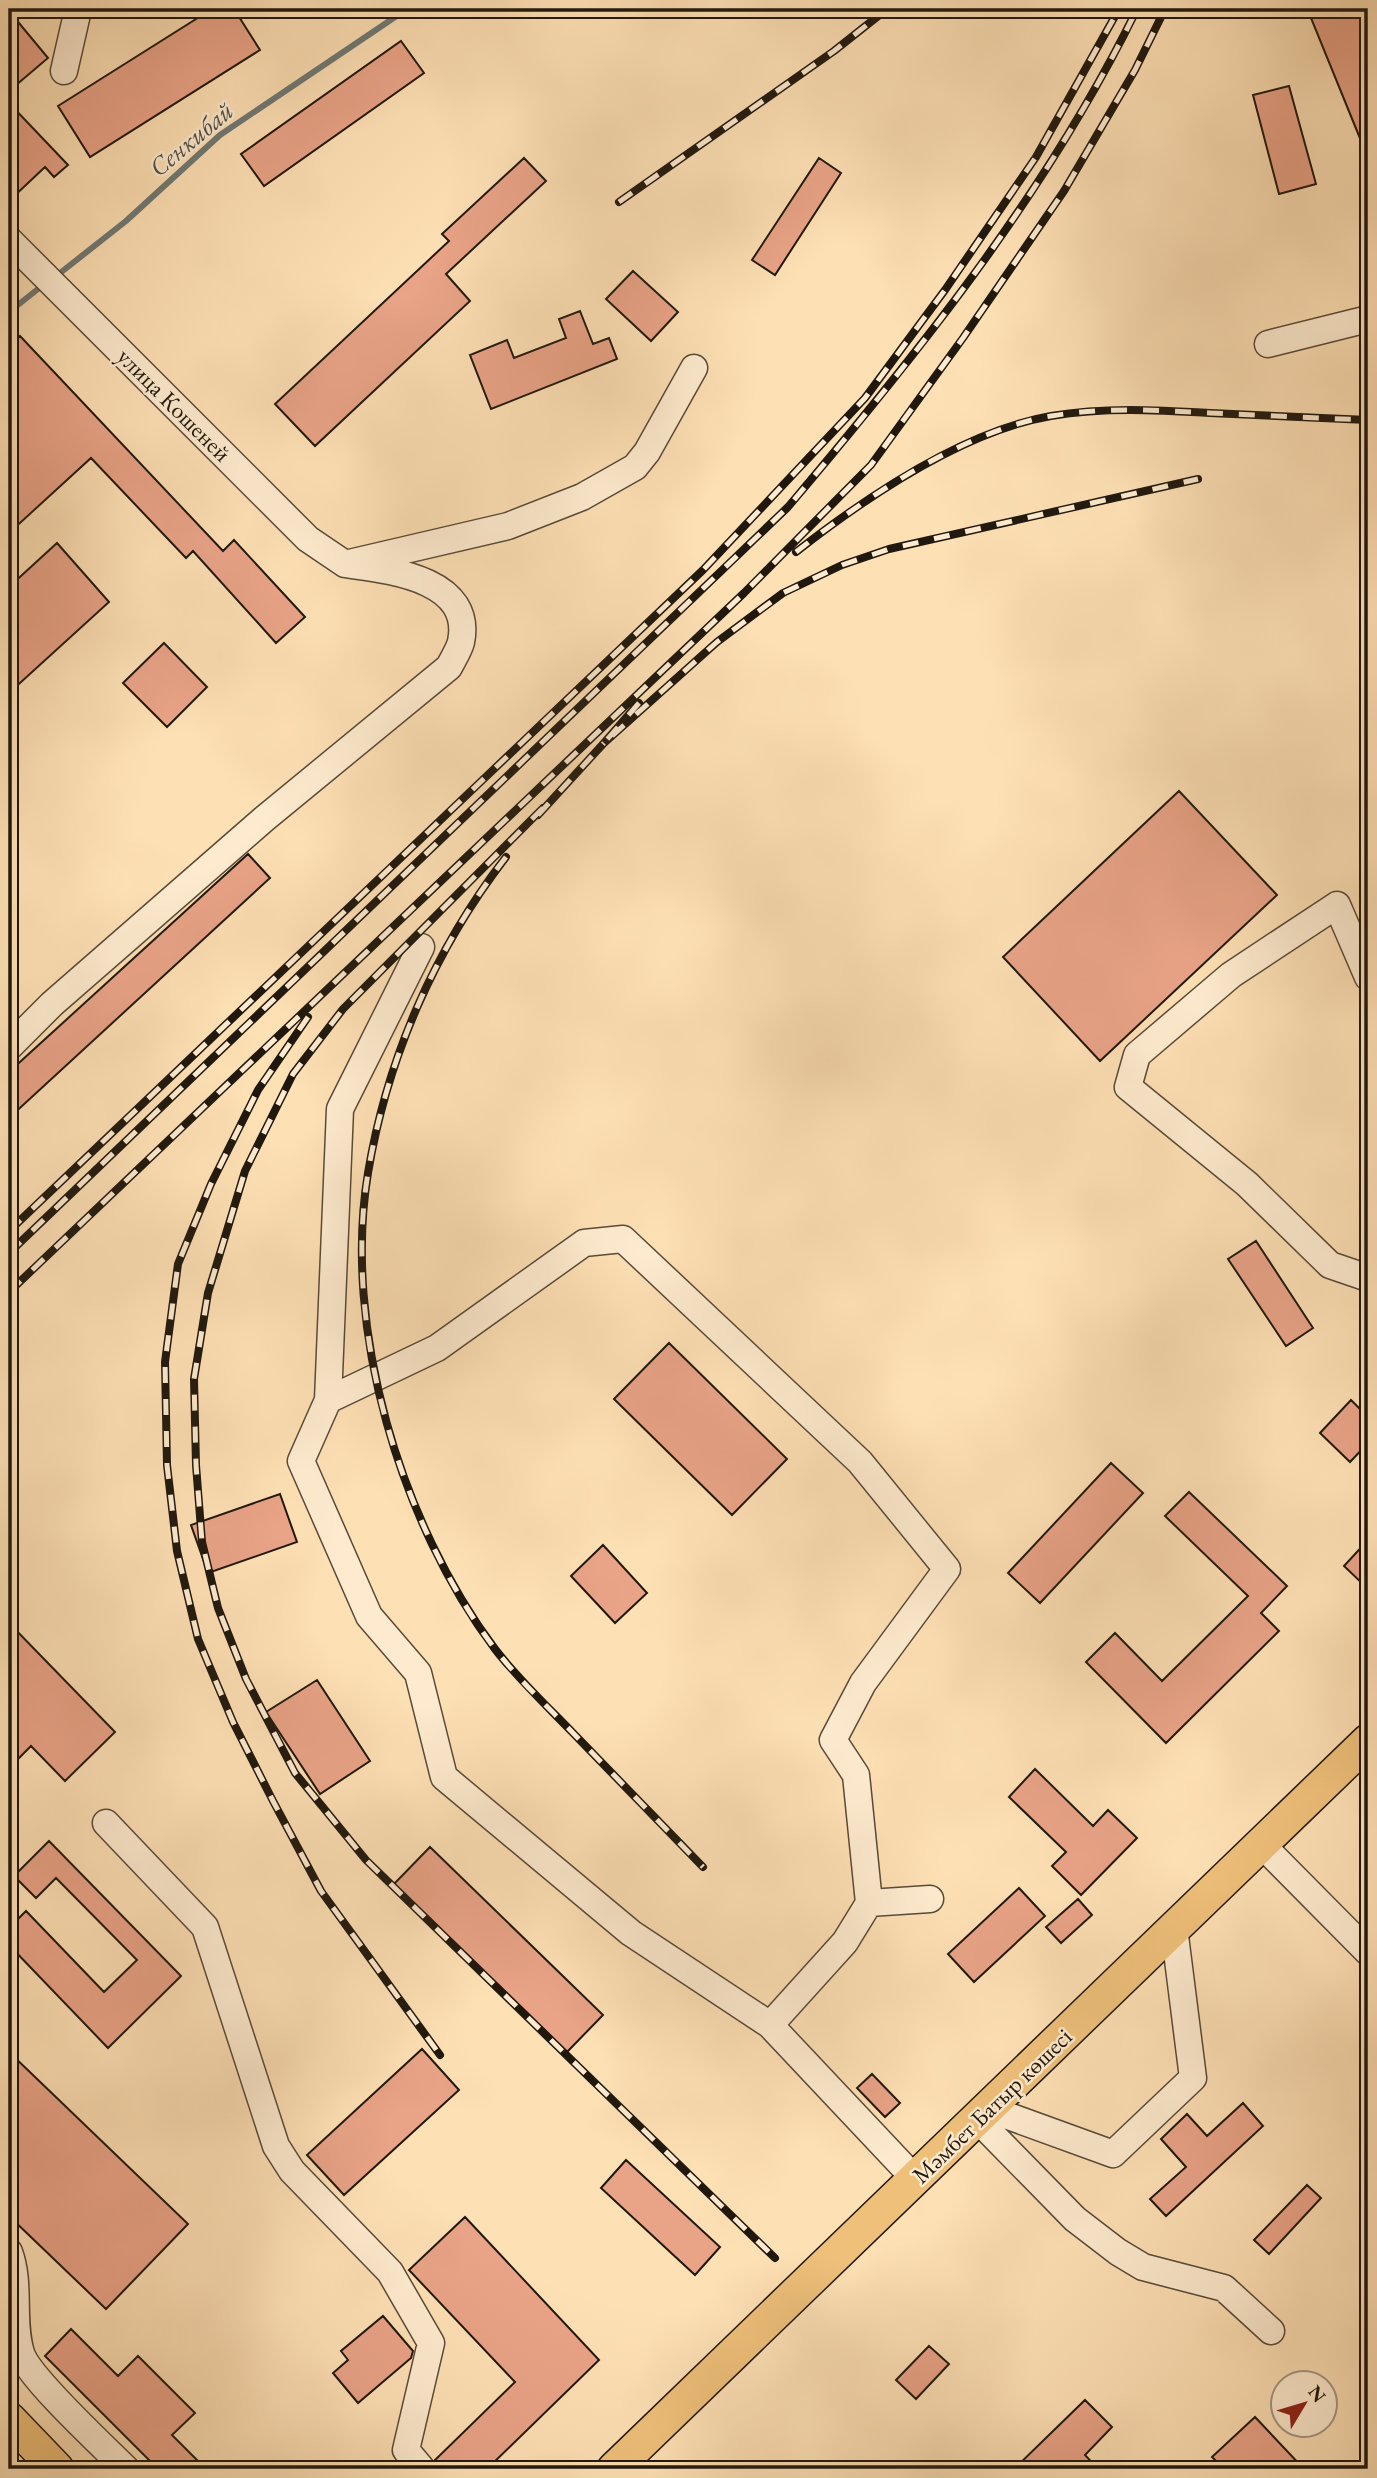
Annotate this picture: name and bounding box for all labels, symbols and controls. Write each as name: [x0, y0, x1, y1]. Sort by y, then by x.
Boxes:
water label: Сенкибай: [142, 94, 240, 184]
street label: улица Кошеней: [111, 341, 238, 468]
street label: Мәмбет Батыр көшесі: [905, 2021, 1078, 2190]
north arrow: [1268, 2370, 1338, 2440]
text: N: [1302, 2380, 1332, 2408]

